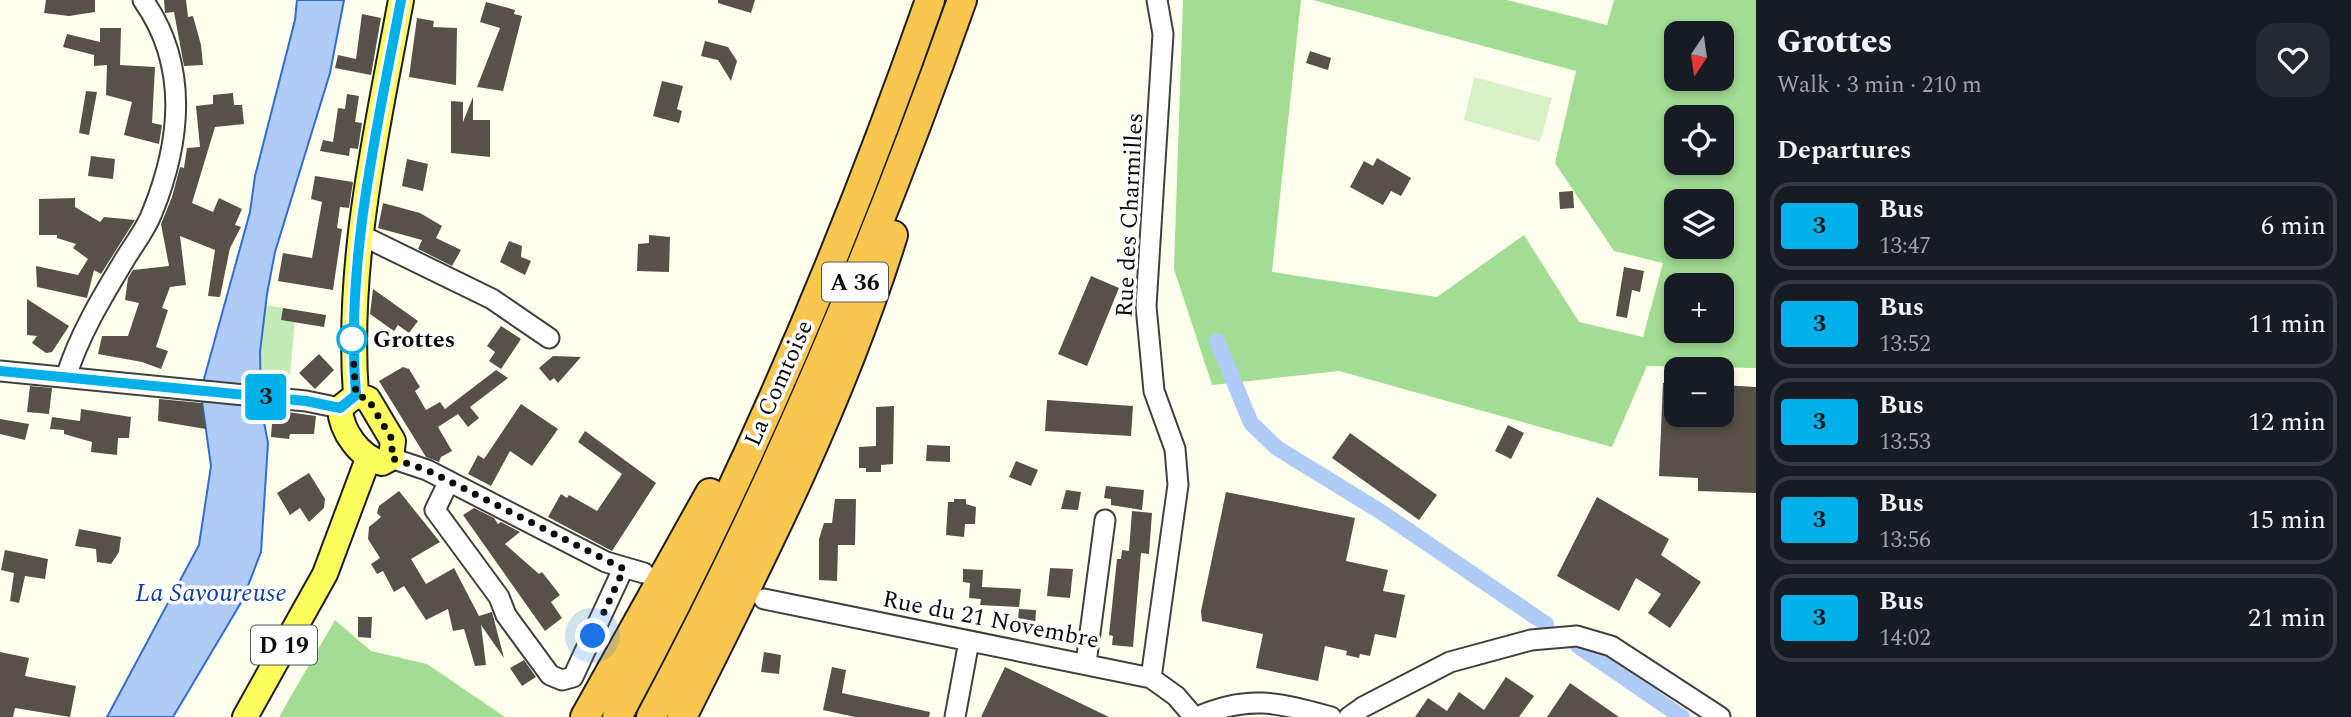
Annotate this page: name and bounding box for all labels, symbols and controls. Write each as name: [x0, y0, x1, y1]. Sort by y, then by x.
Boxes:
text: Grottes: [1777, 17, 1892, 67]
north arrow: [1664, 21, 1734, 91]
map controls: [1664, 21, 1734, 427]
button: heart: [2256, 23, 2330, 97]
text: Walk · 3 min · 210 m: [1777, 68, 1982, 103]
button: locate: [1664, 105, 1734, 175]
street label: Rue des Charmilles: [1107, 112, 1153, 318]
text: Departures: [1777, 130, 1911, 170]
button: layers: [1664, 189, 1734, 259]
text: Bus: [1879, 189, 1924, 229]
text: 6 min: [2261, 206, 2326, 246]
text: 3: [1813, 208, 1826, 244]
text: 13:47: [1879, 229, 1931, 264]
road number: A 36: [822, 262, 888, 302]
button: +: [1664, 273, 1734, 343]
text: Bus: [1879, 287, 1924, 327]
text: 11 min: [2248, 304, 2326, 344]
text: 3: [1813, 306, 1826, 342]
street label: La Comtoise: [735, 314, 823, 452]
place label: Grottes: [373, 322, 455, 358]
marker: Grottes: [337, 324, 367, 354]
text: 13:52: [1879, 327, 1931, 362]
button: −: [1664, 357, 1734, 427]
line badge: 3: [243, 374, 289, 420]
text: 3: [259, 379, 273, 415]
text: Bus: [1879, 385, 1924, 425]
text: 12 min: [2248, 402, 2326, 442]
text: 3: [1813, 404, 1826, 440]
text: 13:53: [1879, 425, 1931, 460]
text: Bus: [1879, 483, 1924, 523]
text: 15 min: [2248, 500, 2326, 540]
text: 3: [1813, 502, 1826, 538]
text: 13:56: [1879, 523, 1931, 558]
water label: La Savoureuse: [135, 573, 287, 613]
street label: Rue du 21 Novembre: [879, 581, 1102, 659]
text: Bus: [1879, 581, 1924, 621]
text: 21 min: [2248, 598, 2326, 638]
text: 3: [1813, 600, 1826, 636]
your location: [575, 618, 610, 653]
text: 14:02: [1879, 621, 1931, 656]
road number: D 19: [251, 625, 317, 664]

